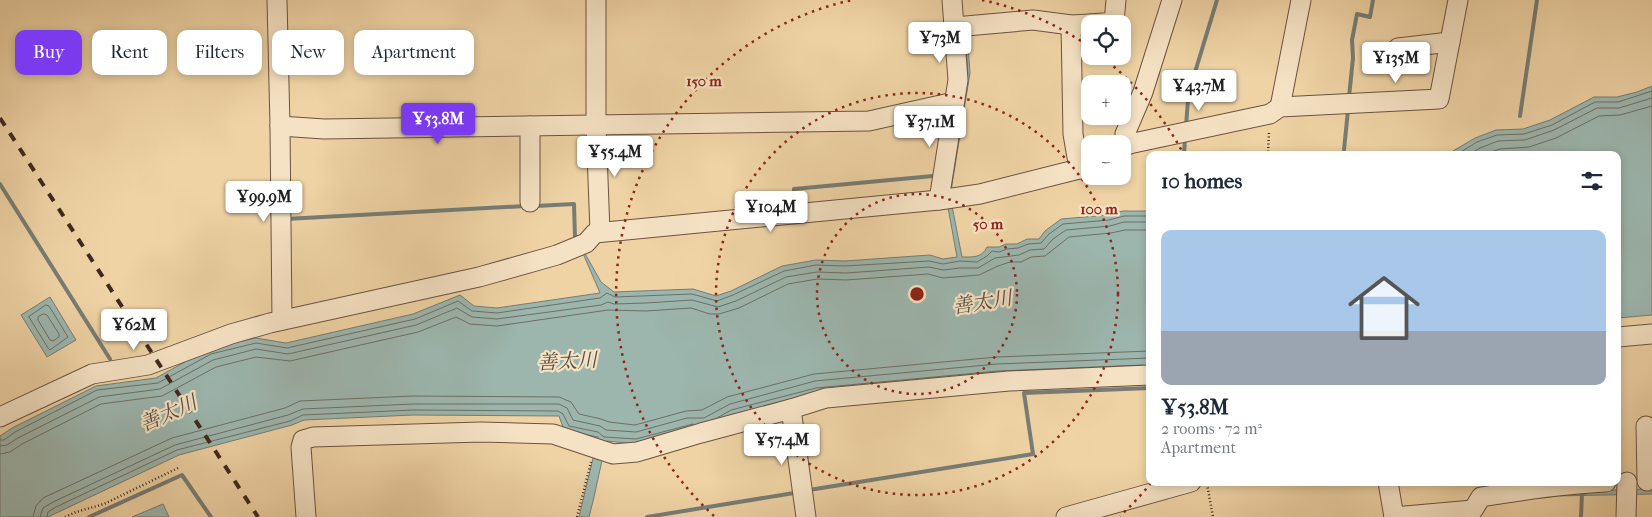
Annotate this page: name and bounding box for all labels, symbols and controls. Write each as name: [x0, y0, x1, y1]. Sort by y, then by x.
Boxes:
map controls: [1081, 15, 1131, 185]
button: locate: [1081, 15, 1131, 65]
pin: ¥73M: [910, 22, 970, 64]
text: ¥73M: [919, 28, 961, 47]
chip: Buy: [15, 30, 82, 75]
chip: Rent: [92, 30, 167, 75]
chip: Filters: [177, 30, 262, 75]
chip: New: [272, 30, 344, 75]
chip: Apartment: [354, 30, 474, 75]
pin: ¥135M: [1361, 42, 1431, 84]
text: ¥135M: [1373, 48, 1419, 67]
pin: ¥43.7M: [1158, 70, 1240, 112]
text: 150 m: [686, 72, 722, 90]
button: +: [1081, 75, 1131, 125]
text: ¥43.7M: [1173, 76, 1226, 95]
pin: ¥53.8M: [397, 102, 479, 145]
pin: ¥37.1M: [889, 106, 971, 148]
text: ¥53.8M: [412, 109, 464, 128]
text: ¥37.1M: [905, 112, 955, 131]
button: −: [1081, 135, 1131, 185]
pin: ¥55.4M: [574, 136, 656, 178]
text: ¥55.4M: [588, 142, 642, 161]
icon: filters: [1578, 167, 1606, 195]
text: 10 homes: [1161, 169, 1242, 193]
pin: ¥99.9M: [223, 180, 305, 223]
text: ¥99.9M: [236, 187, 292, 206]
pin: ¥104M: [736, 190, 806, 233]
text: ¥104M: [746, 197, 796, 216]
text: 100 m: [1080, 200, 1118, 218]
text: 50 m: [973, 215, 1004, 233]
icon: home: [1339, 263, 1429, 353]
centre of rings: [908, 285, 926, 303]
water label: 善太川: [951, 286, 1015, 319]
pin: ¥62M: [104, 308, 164, 351]
text: ¥62M: [112, 315, 156, 334]
water label: 善太川: [536, 348, 600, 375]
water label: 善太川: [136, 390, 202, 436]
text: ¥53.8M: [1161, 395, 1229, 419]
text: 2 rooms · 72 m²: [1161, 419, 1262, 438]
pin: ¥57.4M: [741, 424, 823, 466]
text: ¥57.4M: [755, 430, 809, 449]
text: Apartment: [1161, 438, 1236, 457]

